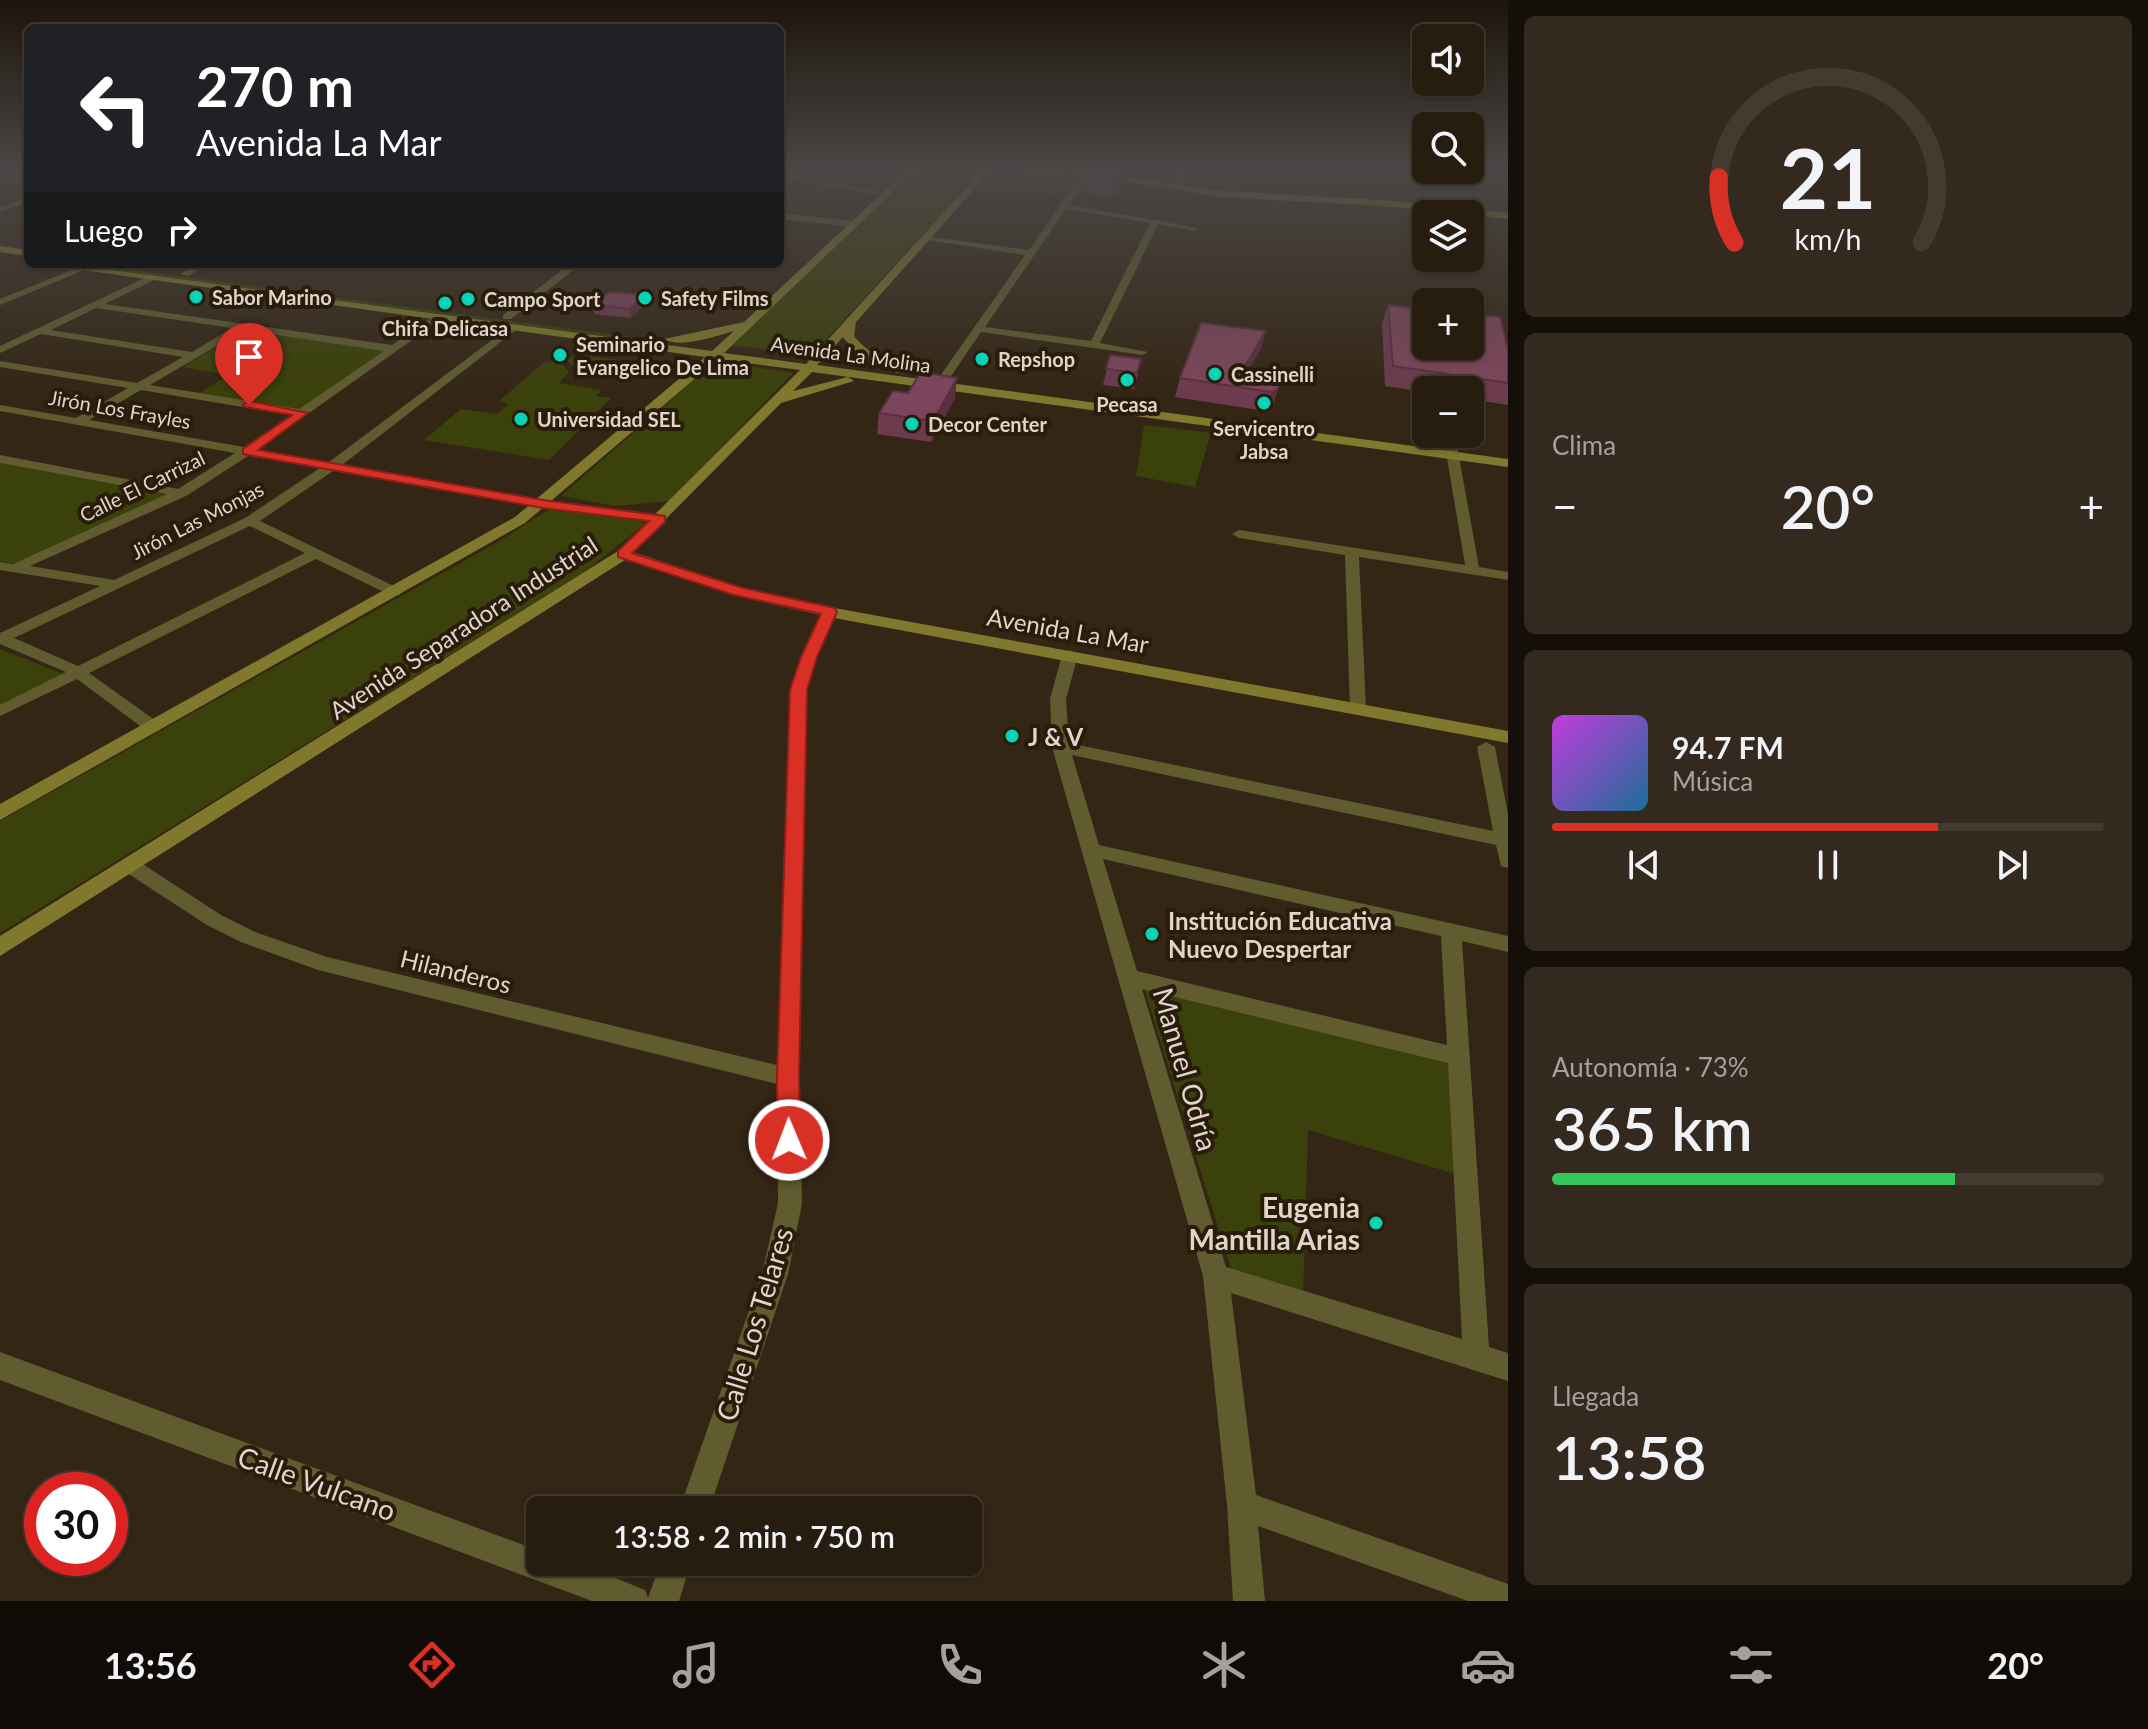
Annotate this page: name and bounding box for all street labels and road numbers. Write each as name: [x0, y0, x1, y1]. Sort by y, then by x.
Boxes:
street label: Avenida La Molina: [770, 331, 932, 377]
street label: Jirón Los Frayles: [47, 385, 193, 433]
street label: Calle El Carrizal: [76, 445, 208, 527]
street label: Jirón Las Monjas: [127, 476, 267, 564]
street label: Avenida Separadora Industrial: [324, 529, 602, 725]
street label: Avenida La Mar: [985, 602, 1151, 659]
street label: Hilanderos: [398, 943, 514, 999]
street label: Manuel Odría: [1147, 984, 1225, 1154]
street label: Calle Los Telares: [708, 1223, 800, 1425]
street label: Calle Vulcano: [234, 1439, 400, 1527]

